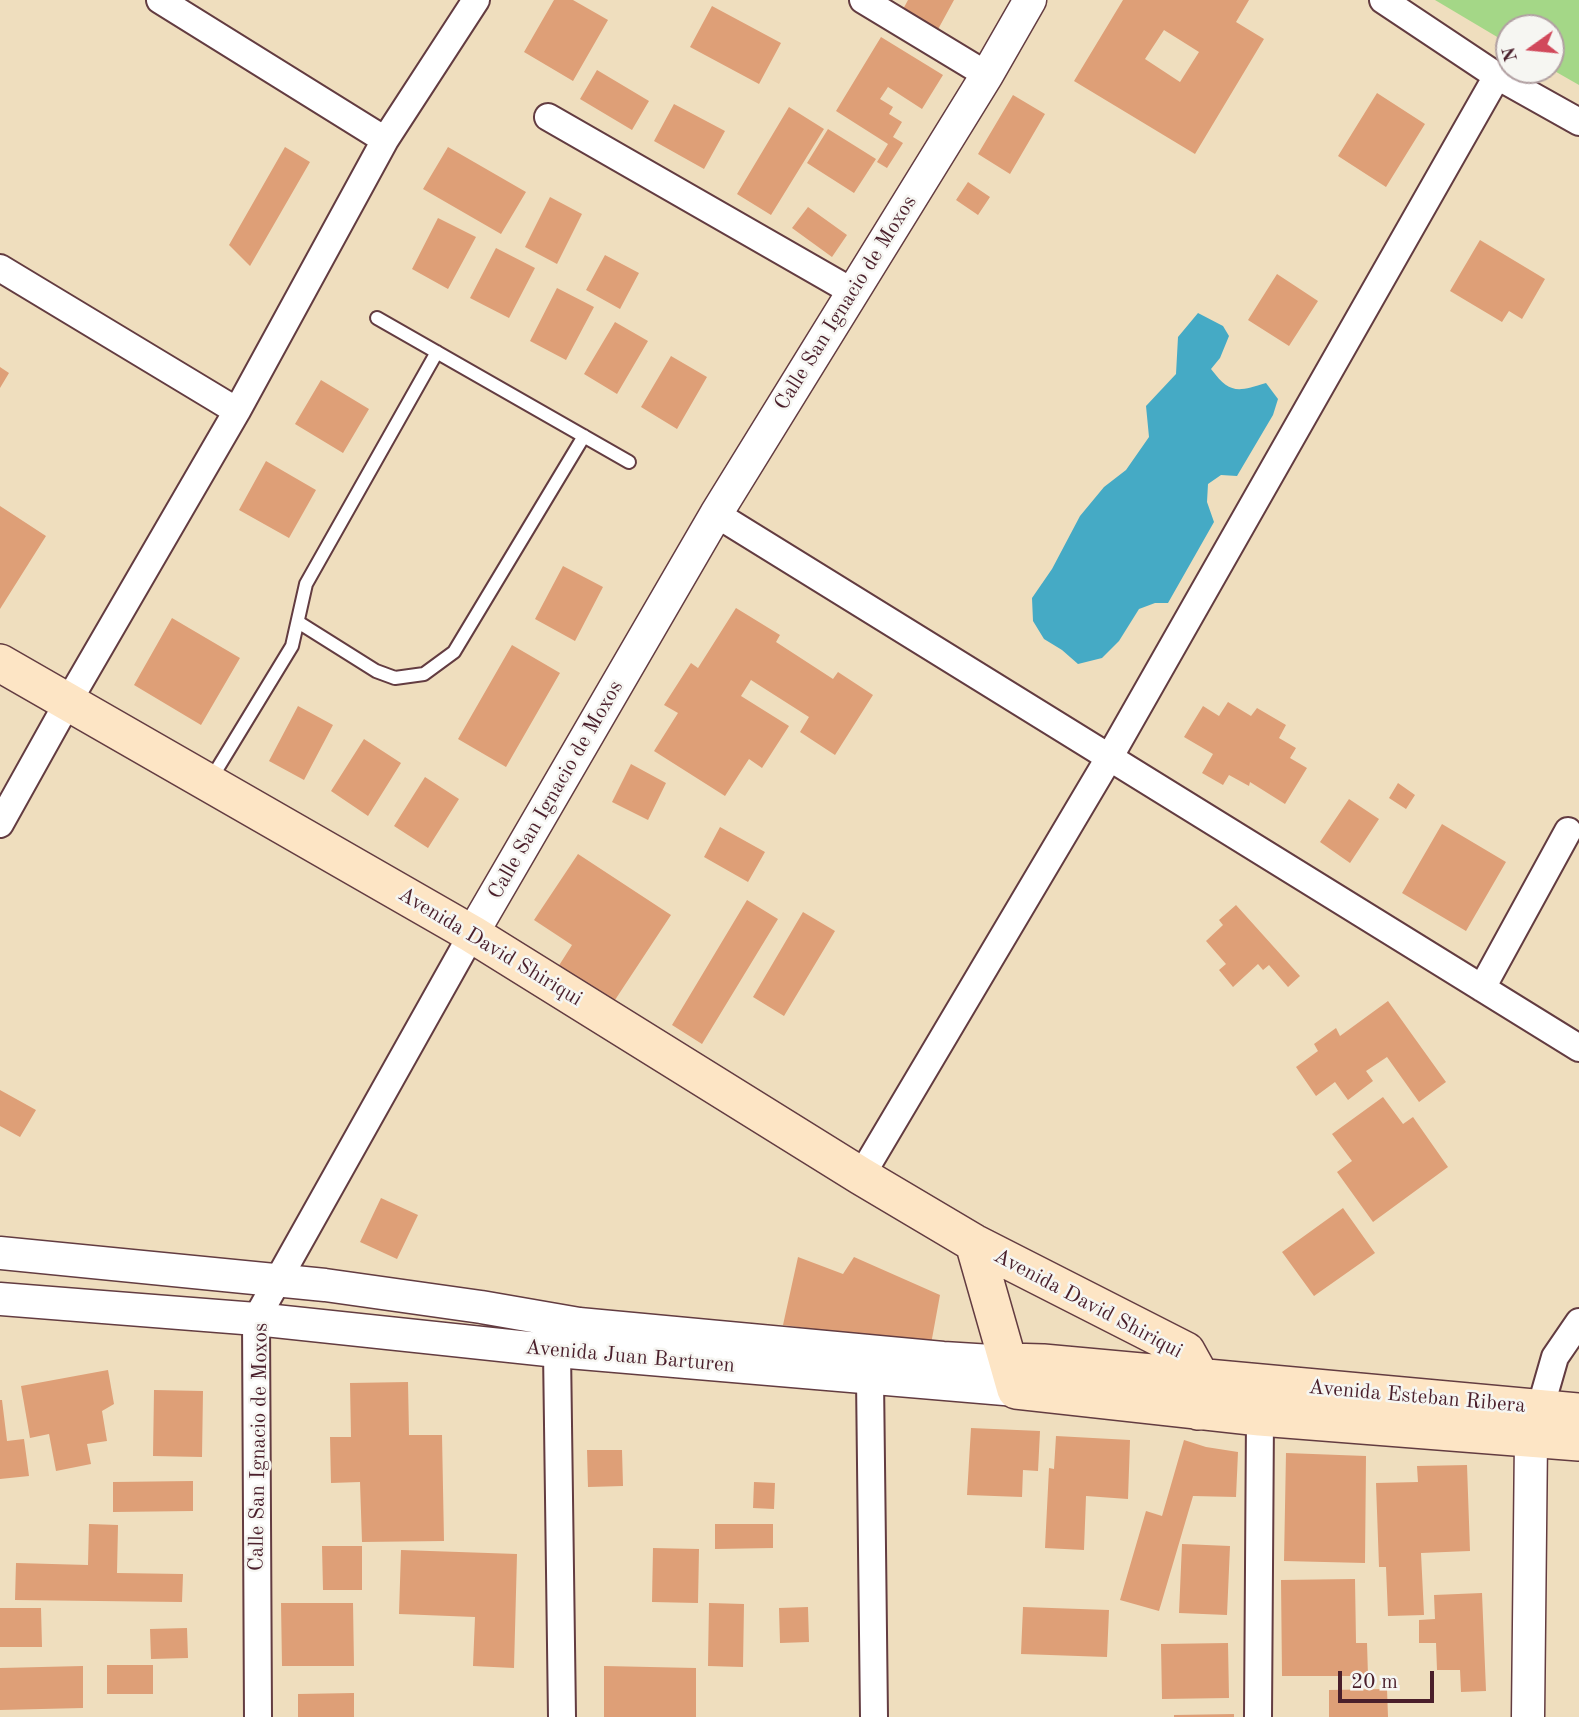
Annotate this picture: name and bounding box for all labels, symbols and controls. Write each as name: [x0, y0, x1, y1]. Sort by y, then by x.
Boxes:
north arrow: [1495, 14, 1565, 84]
text: N: [1500, 45, 1522, 64]
street label: Calle San Ignacio de Moxos: [770, 191, 922, 415]
street label: Calle San Ignacio de Moxos: [483, 676, 629, 904]
street label: Avenida David Shiriqui: [393, 882, 587, 1012]
street label: Avenida David Shiriqui: [989, 1244, 1187, 1364]
street label: Calle San Ignacio de Moxos: [244, 1323, 274, 1571]
street label: Avenida Juan Barturen: [524, 1335, 736, 1379]
street label: Avenida Esteban Ribera: [1307, 1375, 1527, 1419]
scale bar: [1341, 1658, 1437, 1702]
text: 20 m: [1351, 1672, 1398, 1693]

